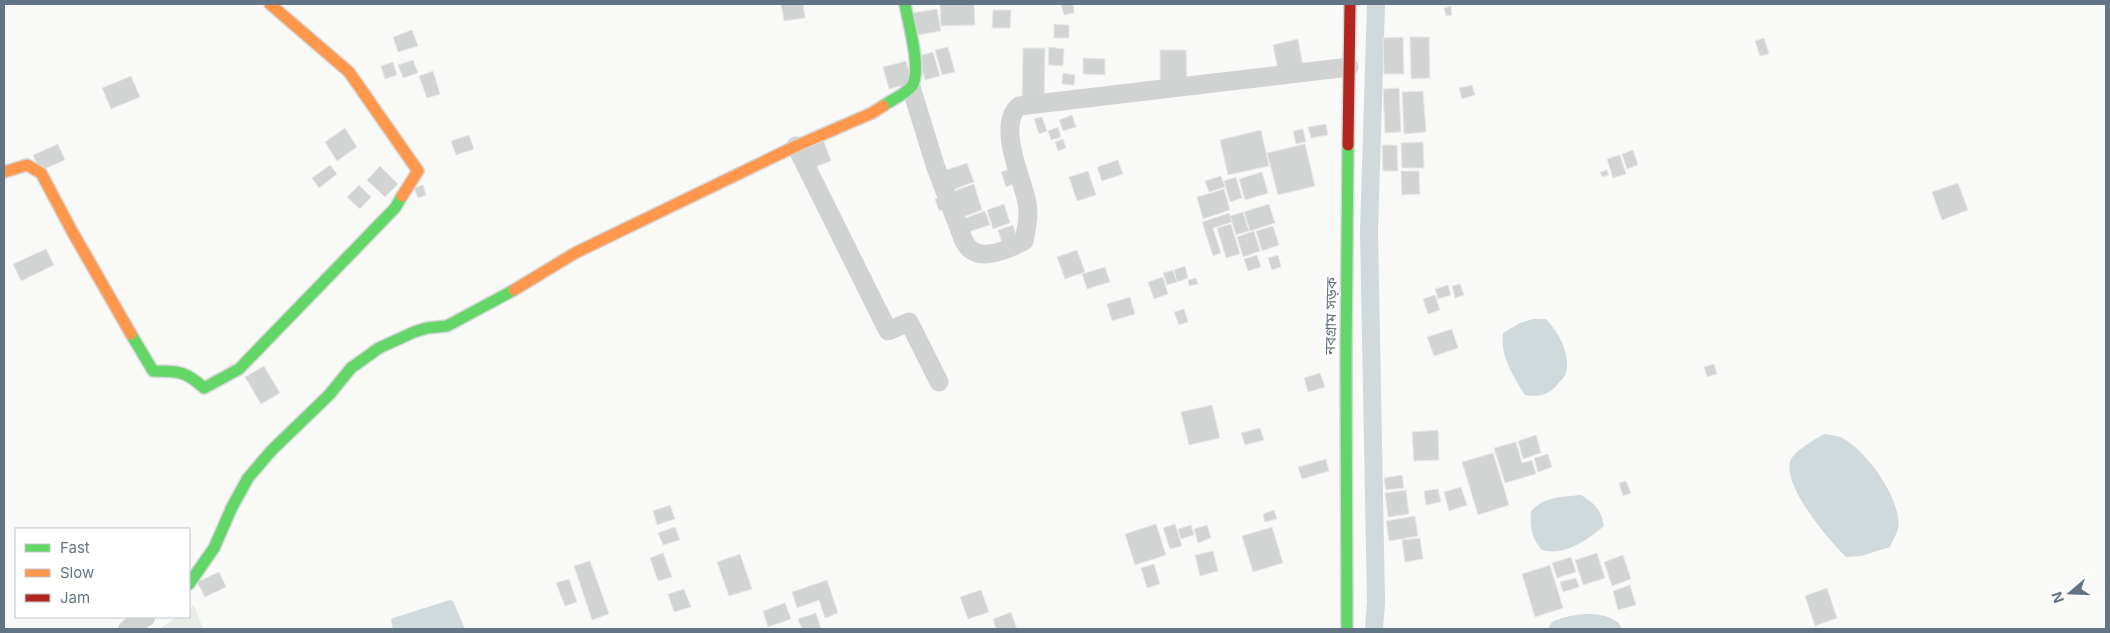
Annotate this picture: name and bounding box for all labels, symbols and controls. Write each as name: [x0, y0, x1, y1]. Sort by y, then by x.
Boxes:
street label: নবগ্রাম সড়ক: [1320, 276, 1341, 356]
legend: [15, 528, 190, 618]
text: Fast: [60, 538, 90, 557]
text: Slow: [60, 563, 94, 582]
north arrow: [2045, 568, 2095, 618]
text: Jam: [60, 588, 90, 607]
text: N: [2047, 590, 2067, 605]

